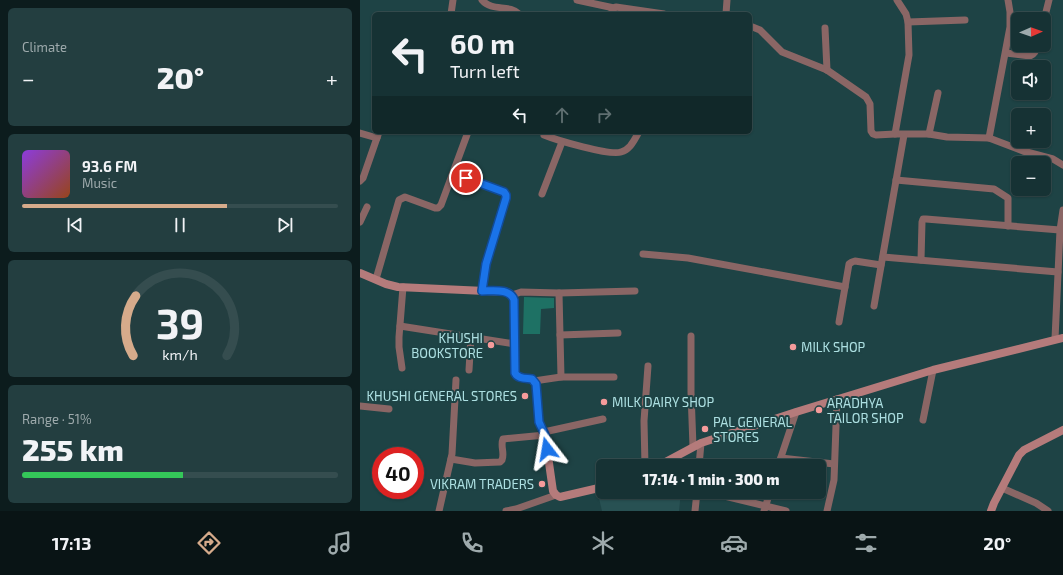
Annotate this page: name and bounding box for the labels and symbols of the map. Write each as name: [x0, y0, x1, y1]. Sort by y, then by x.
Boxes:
north arrow: [1011, 12, 1051, 52]
pin: [449, 161, 483, 195]
place label: KHUSHI BOOKSTORE: [411, 330, 483, 361]
place label: MILK SHOP: [801, 339, 866, 355]
marker: KHUSHI BOOKSTORE: [486, 340, 496, 350]
marker: MILK SHOP: [788, 342, 798, 352]
place label: KHUSHI GENERAL STORES: [366, 388, 517, 404]
marker: KHUSHI GENERAL STORES: [520, 391, 530, 401]
place label: MILK DAIRY SHOP: [612, 394, 715, 410]
place label: ARADHYA TAILOR SHOP: [827, 395, 904, 426]
marker: MILK DAIRY SHOP: [599, 397, 609, 407]
marker: ARADHYA TAILOR SHOP: [814, 405, 824, 415]
place label: PAL GENERAL STORES: [713, 414, 793, 445]
marker: PAL GENERAL STORES: [700, 424, 710, 434]
position arrow: [526, 428, 568, 470]
speed limit sign: 40: [372, 447, 424, 499]
place label: VIKRAM TRADERS: [430, 476, 534, 492]
marker: VIKRAM TRADERS: [537, 479, 547, 489]

